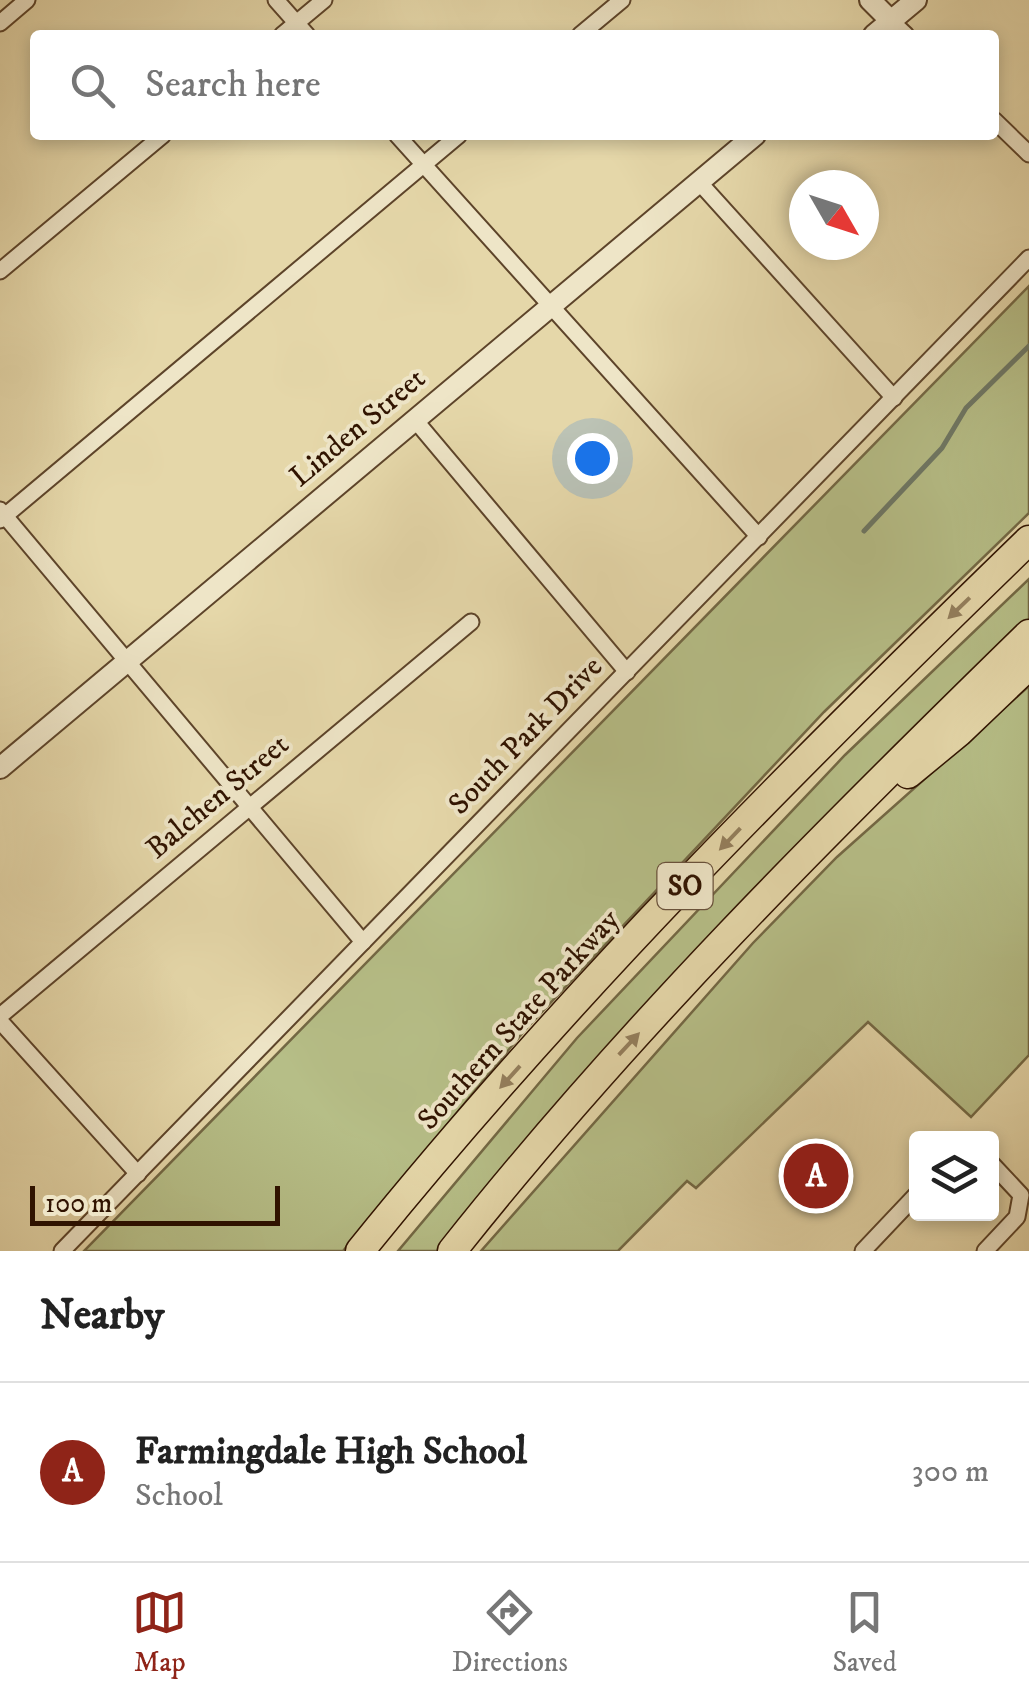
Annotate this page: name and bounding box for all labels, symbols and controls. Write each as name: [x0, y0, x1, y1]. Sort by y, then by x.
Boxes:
search box: [30, 30, 999, 140]
icon: search: [65, 58, 120, 113]
text: Search here: [145, 61, 321, 109]
north arrow: [789, 170, 879, 260]
street label: Linden Street: [283, 361, 433, 495]
your location: [567, 433, 618, 484]
one-way arrow: [948, 596, 972, 619]
street label: South Park Drive: [441, 649, 611, 823]
street label: Balchen Street: [139, 727, 297, 867]
one-way arrow: [719, 826, 742, 850]
road number: SO: [658, 863, 712, 909]
street label: Southern State Parkway: [410, 901, 628, 1138]
one-way arrow: [618, 1032, 640, 1057]
one-way arrow: [499, 1065, 522, 1089]
map controls: [909, 1131, 999, 1221]
button: layers: [909, 1131, 999, 1221]
pin: A: [784, 1138, 848, 1214]
scale bar: [30, 1181, 280, 1226]
text: 100 m: [45, 1186, 112, 1221]
text: Nearby: [40, 1290, 164, 1342]
text: Farmingdale High School: [135, 1428, 527, 1476]
text: A: [62, 1452, 83, 1492]
text: 300 m: [912, 1452, 989, 1492]
text: School: [135, 1476, 223, 1516]
tab: Map: [132, 1585, 187, 1680]
tab: Directions: [452, 1585, 568, 1680]
tab: Saved: [832, 1585, 897, 1680]

